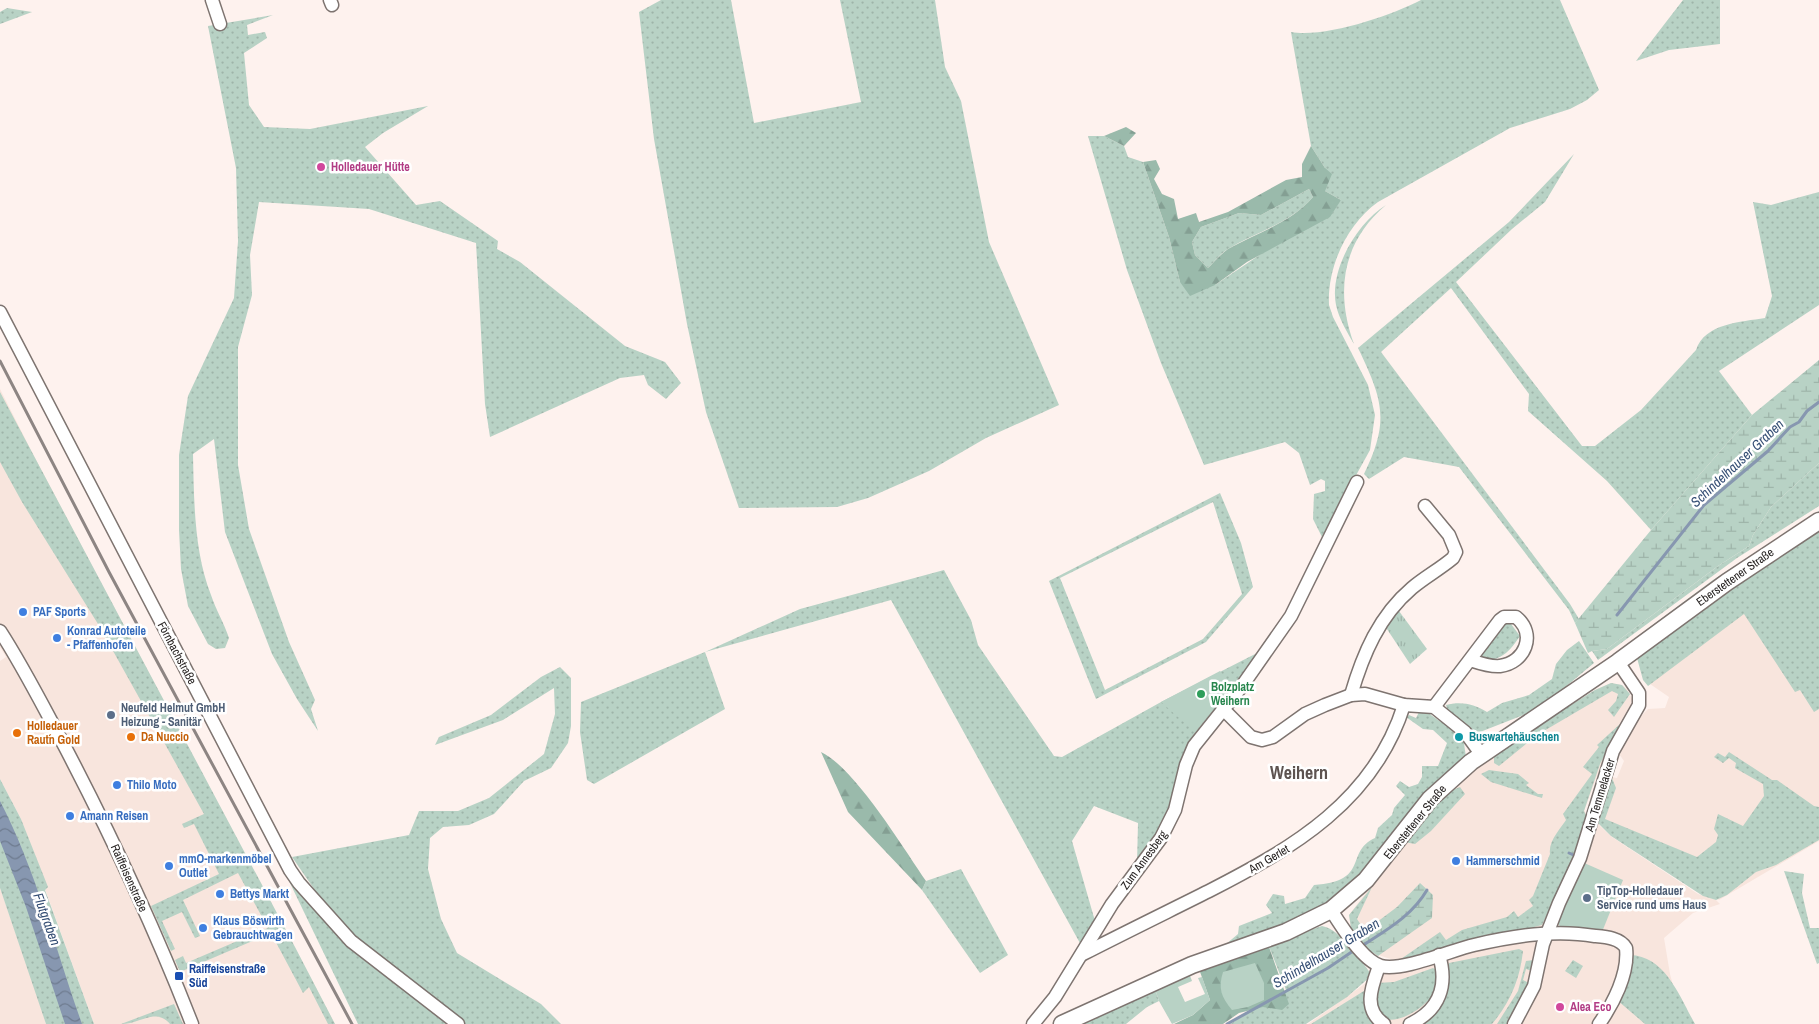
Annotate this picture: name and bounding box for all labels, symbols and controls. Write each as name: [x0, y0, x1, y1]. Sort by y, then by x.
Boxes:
place label: Holledauer Hütte: [331, 159, 410, 175]
marker: Holledauer Hütte: [315, 161, 327, 173]
water label: Schindelhauser Graben: [1687, 415, 1787, 511]
street label: Eberstettener Straße: [1693, 544, 1777, 610]
place label: PAF Sports: [33, 604, 86, 620]
marker: PAF Sports: [17, 606, 29, 618]
street label: Förnbachstraße: [154, 619, 200, 687]
place label: Konrad Autoteile - Pfaffenhofen: [67, 623, 146, 653]
marker: Konrad Autoteile - Pfaffenhofen: [51, 632, 63, 644]
place label: Bolzplatz Weihern: [1211, 679, 1254, 709]
marker: Bolzplatz Weihern: [1195, 688, 1207, 700]
place label: Neufeld Helmut GmbH Heizung - Sanitär: [121, 700, 225, 730]
marker: Neufeld Helmut GmbH Heizung - Sanitär: [105, 709, 117, 721]
place label: Holledauer Raut´n Gold: [27, 718, 80, 748]
marker: Holledauer Raut´n Gold: [11, 727, 23, 739]
place label: Da Nuccio: [141, 729, 189, 745]
place label: Buswartehäuschen: [1469, 729, 1559, 745]
marker: Da Nuccio: [125, 731, 137, 743]
marker: Buswartehäuschen: [1453, 731, 1465, 743]
street label: Am Temmelacker: [1581, 756, 1619, 835]
district label: Weihern: [1270, 760, 1328, 785]
place label: Thilo Moto: [127, 777, 177, 793]
marker: Thilo Moto: [111, 779, 123, 791]
street label: Eberstettener Straße: [1380, 781, 1450, 863]
place label: Amann Reisen: [80, 808, 148, 824]
marker: Amann Reisen: [64, 810, 76, 822]
street label: Zum Annesberg: [1117, 827, 1171, 893]
street label: Am Gerlet: [1245, 841, 1292, 878]
street label: Raiffeisenstraße: [107, 842, 151, 914]
place label: mmO-markenmöbel Outlet: [179, 851, 272, 881]
place label: Hammerschmid: [1466, 853, 1540, 869]
marker: Hammerschmid: [1450, 855, 1462, 867]
marker: mmO-markenmöbel Outlet: [163, 860, 175, 872]
place label: TipTop-Holledauer Service rund ums Haus: [1597, 883, 1707, 913]
place label: Bettys Markt: [230, 886, 290, 902]
marker: Bettys Markt: [214, 888, 226, 900]
water label: Flutgraben: [29, 890, 65, 948]
marker: TipTop-Holledauer Service rund ums Haus: [1581, 892, 1593, 904]
place label: Klaus Böswirth Gebrauchtwagen: [213, 913, 293, 943]
water label: Schindelhauser Graben: [1269, 914, 1383, 992]
marker: Klaus Böswirth Gebrauchtwagen: [197, 922, 209, 934]
place label: Raiffeisenstraße Süd: [189, 961, 266, 991]
marker: Raiffeisenstraße Süd: [173, 970, 185, 982]
place label: Alea Eco: [1570, 999, 1612, 1015]
marker: Alea Eco: [1554, 1001, 1566, 1013]

